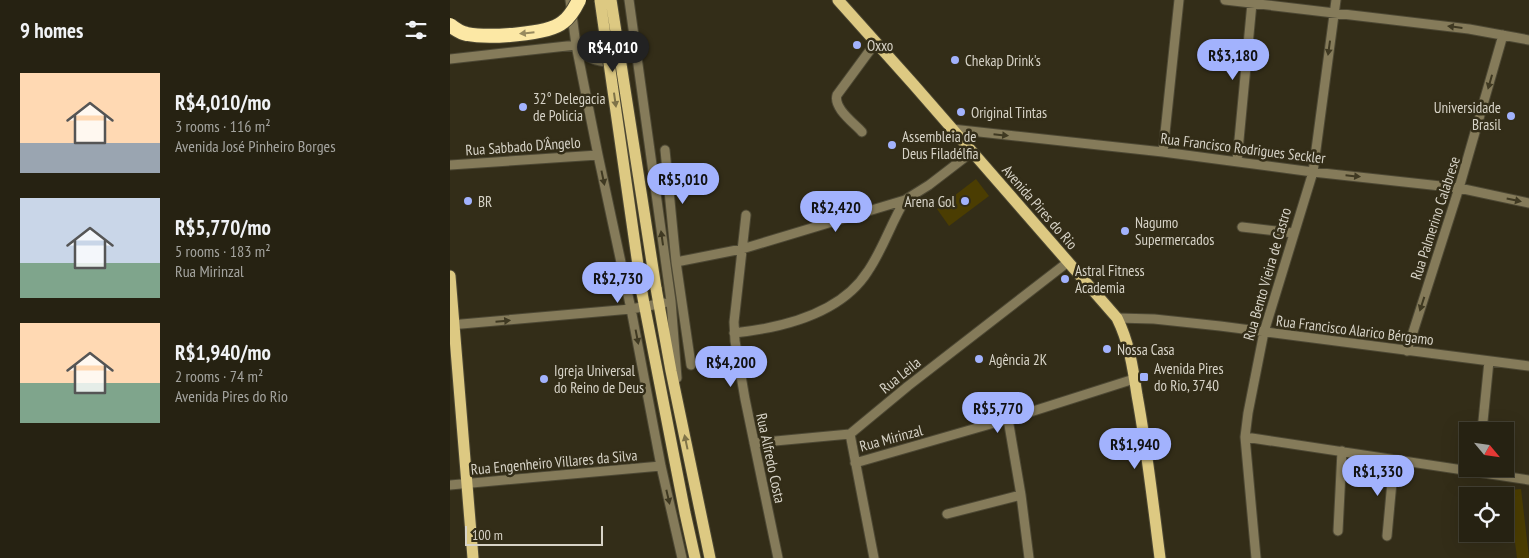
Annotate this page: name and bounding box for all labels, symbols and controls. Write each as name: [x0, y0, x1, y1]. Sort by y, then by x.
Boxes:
icon: filters: [402, 16, 430, 44]
text: 9 homes: [20, 17, 83, 44]
one-way arrow: [1447, 23, 1463, 31]
one-way arrow: [518, 29, 534, 37]
pin: R$4,010: [567, 30, 659, 73]
place label: Oxxo: [867, 36, 893, 55]
text: R$4,010: [588, 37, 638, 57]
pin: R$3,180: [1187, 38, 1279, 81]
marker: Oxxo: [851, 39, 863, 51]
one-way arrow: [1325, 41, 1333, 57]
text: R$3,180: [1208, 45, 1258, 65]
place label: Chekap Drink's: [965, 51, 1041, 70]
marker: Chekap Drink's: [949, 54, 961, 66]
one-way arrow: [1485, 74, 1493, 89]
text: R$4,010/mo: [175, 89, 271, 116]
place label: 32° Delegacia de Policia: [533, 89, 606, 125]
icon: home: [60, 93, 120, 153]
one-way arrow: [611, 93, 619, 109]
place label: Universidade Brasil: [1434, 98, 1502, 134]
marker: 32° Delegacia de Policia: [517, 101, 529, 113]
place label: Original Tintas: [971, 103, 1047, 122]
marker: Original Tintas: [955, 106, 967, 118]
marker: Universidade Brasil: [1505, 110, 1517, 122]
text: 3 rooms · 116 m²: [175, 116, 271, 136]
place label: Assembleia de Deus Filadélfia: [902, 127, 979, 163]
street label: Rua Francisco Rodrigues Seckler: [1159, 128, 1327, 168]
one-way arrow: [993, 131, 1009, 139]
street label: Rua Sabbado D'Ângelo: [465, 132, 581, 160]
text: Avenida José Pinheiro Borges: [175, 136, 336, 156]
marker: Assembleia de Deus Filadélfia: [886, 139, 898, 151]
street label: Rua Palmerino Calabrese: [1406, 154, 1464, 282]
street label: Avenida Pires do Rio: [998, 161, 1082, 253]
pin: R$5,010: [637, 162, 729, 205]
text: R$5,010: [658, 169, 708, 189]
one-way arrow: [599, 171, 607, 186]
one-way arrow: [1346, 172, 1362, 180]
pin: R$2,420: [790, 190, 882, 233]
place label: BR: [478, 192, 492, 211]
place label: Arena Gol: [904, 192, 955, 211]
marker: BR: [462, 195, 474, 207]
marker: Arena Gol: [959, 195, 971, 207]
one-way arrow: [1506, 196, 1522, 204]
text: R$2,420: [811, 197, 861, 217]
street label: Rua Bento Vieira de Castro: [1239, 205, 1295, 343]
place label: Nagumo Supermercados: [1135, 213, 1214, 249]
text: R$5,770/mo: [175, 214, 271, 241]
icon: home: [60, 218, 120, 278]
marker: Nagumo Supermercados: [1119, 225, 1131, 237]
one-way arrow: [658, 229, 666, 245]
text: 5 rooms · 183 m²: [175, 241, 271, 261]
text: Rua Mirinzal: [175, 261, 244, 281]
place label: Astral Fitness Academia: [1075, 261, 1145, 297]
pin: R$2,730: [572, 262, 664, 304]
text: R$2,730: [593, 268, 643, 288]
marker: Astral Fitness Academia: [1059, 273, 1071, 285]
one-way arrow: [1417, 297, 1425, 312]
street label: Rua Francisco Alarico Bérgamo: [1275, 311, 1435, 349]
one-way arrow: [495, 316, 511, 324]
one-way arrow: [633, 330, 641, 346]
text: R$1,940/mo: [175, 339, 271, 366]
place label: Nossa Casa: [1117, 340, 1175, 359]
icon: home: [60, 343, 120, 403]
marker: Nossa Casa: [1101, 343, 1113, 355]
pin: R$4,200: [685, 346, 777, 388]
place label: Agência 2K: [989, 350, 1048, 369]
text: R$4,200: [706, 352, 756, 372]
street label: Rua Leila: [876, 353, 924, 397]
marker: Agência 2K: [973, 353, 985, 365]
place label: Avenida Pires do Rio, 3740: [1154, 359, 1224, 395]
place label: Igreja Universal do Reino de Deus: [554, 361, 644, 397]
text: 2 rooms · 74 m²: [175, 366, 263, 386]
marker: Avenida Pires do Rio, 3740: [1138, 371, 1150, 383]
marker: Igreja Universal do Reino de Deus: [538, 373, 550, 385]
text: Avenida Pires do Rio: [175, 386, 288, 406]
pin: R$5,770: [952, 392, 1044, 434]
text: R$5,770: [973, 398, 1023, 418]
street label: Rua Alfredo Costa: [752, 411, 790, 505]
street label: Rua Mirinzal: [857, 420, 925, 456]
north arrow: [1459, 422, 1514, 478]
map controls: [1459, 422, 1514, 542]
pin: R$1,940: [1089, 428, 1181, 470]
one-way arrow: [682, 434, 690, 449]
text: R$1,940: [1110, 434, 1160, 454]
street label: Rua Engenheiro Villares da Silva: [470, 445, 638, 479]
pin: R$1,330: [1332, 454, 1424, 497]
text: R$1,330: [1353, 461, 1403, 481]
button: locate: [1459, 487, 1514, 542]
one-way arrow: [664, 489, 672, 504]
scale bar: [465, 523, 602, 546]
text: 100 m: [472, 526, 503, 544]

